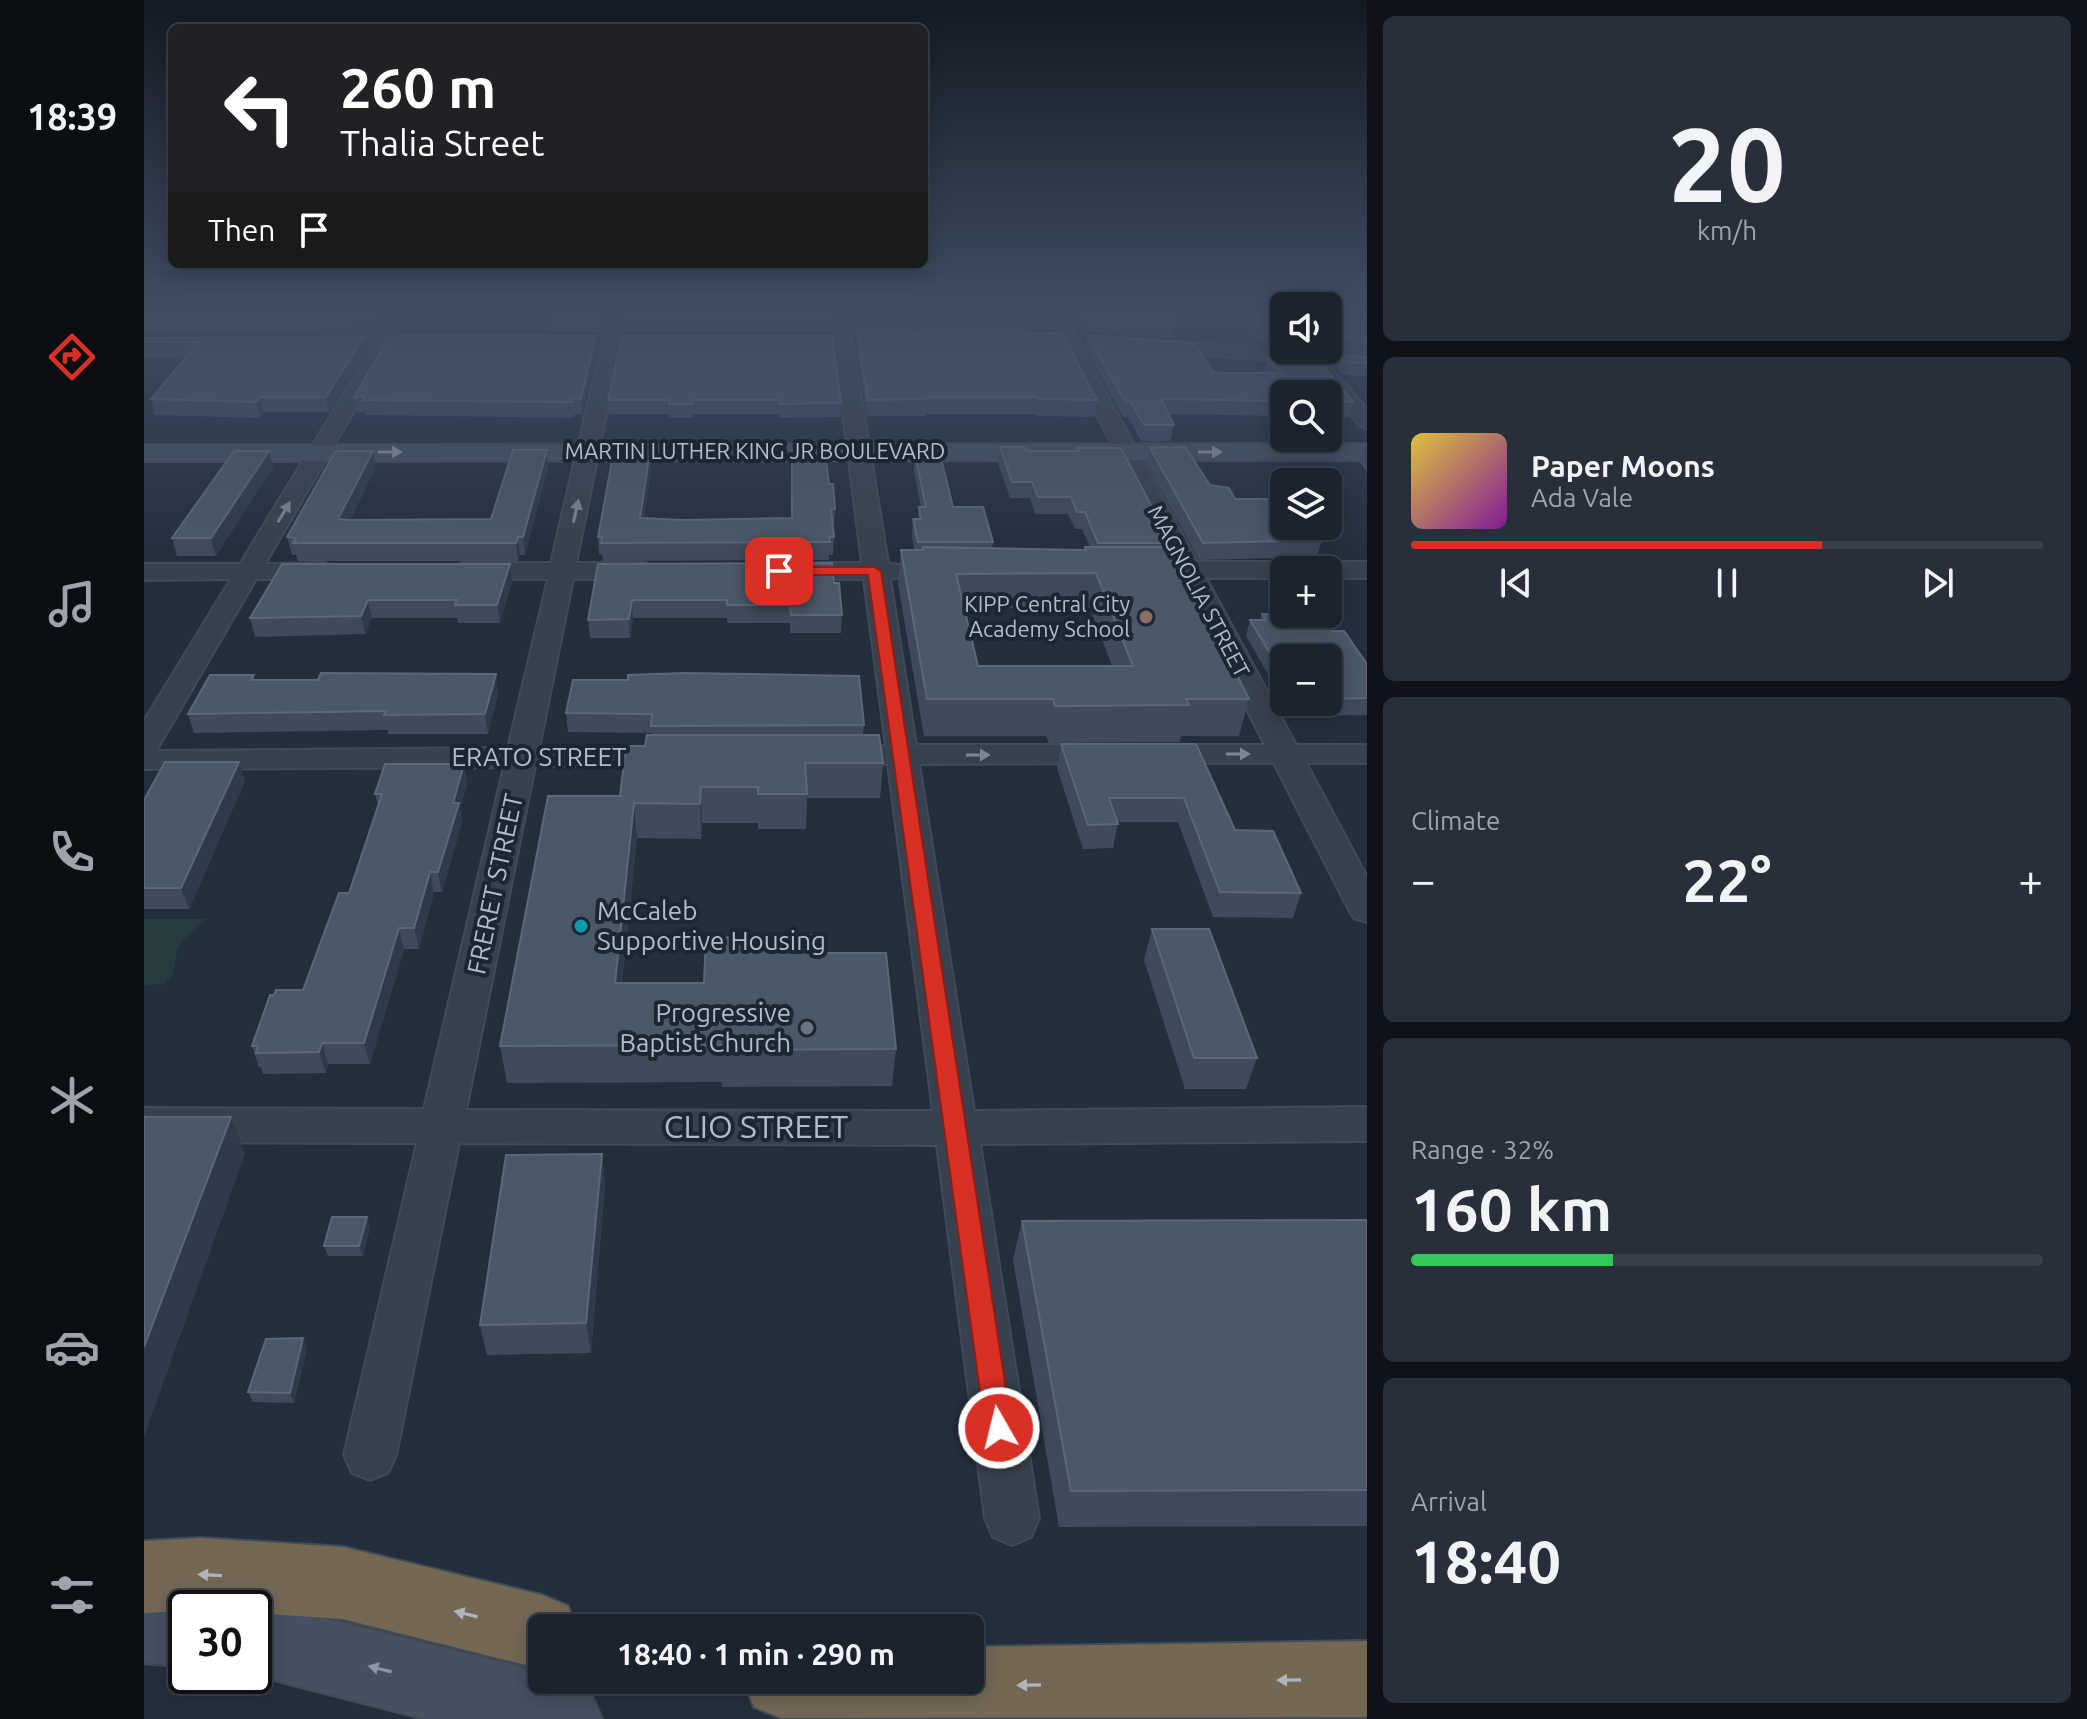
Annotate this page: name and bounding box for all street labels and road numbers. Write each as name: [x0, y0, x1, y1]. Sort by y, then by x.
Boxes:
street label: MARTIN LUTHER KING JR BOULEVARD: [565, 438, 945, 463]
street label: MAGNOLIA STREET: [1144, 501, 1255, 681]
street label: ERATO STREET: [451, 742, 627, 771]
street label: FRERET STREET: [461, 791, 528, 977]
street label: CLIO STREET: [664, 1108, 848, 1144]

